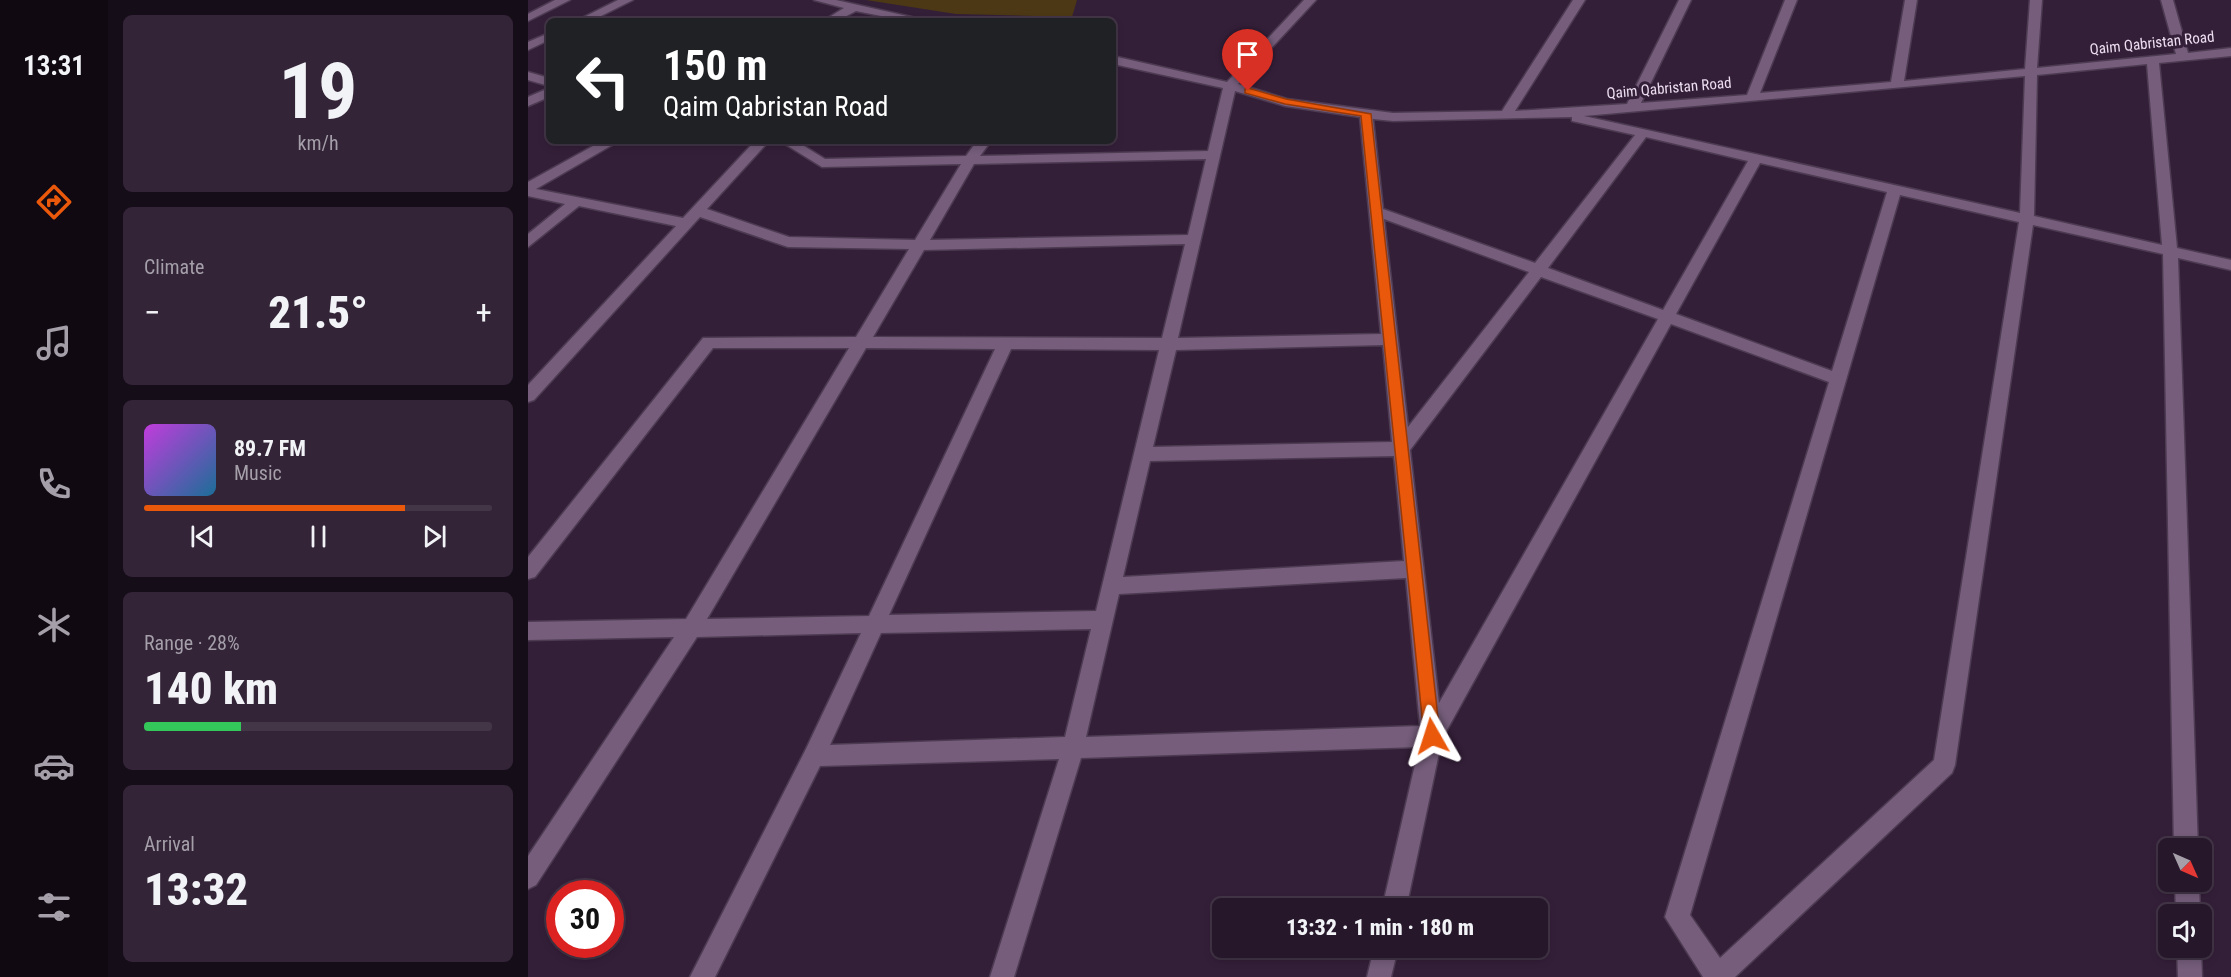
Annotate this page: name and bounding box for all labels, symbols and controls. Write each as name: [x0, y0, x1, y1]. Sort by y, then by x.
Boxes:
street label: Qaim Qabristan Road: [2089, 28, 2215, 58]
pin: [1222, 29, 1273, 91]
icon: arrive: [1231, 38, 1264, 71]
text: 150 m: [663, 41, 768, 90]
icon: left: [564, 42, 642, 120]
text: 19: [279, 46, 357, 137]
text: 13:31: [23, 50, 85, 82]
street label: Qaim Qabristan Road: [1606, 74, 1732, 102]
text: Qaim Qabristan Road: [663, 91, 889, 123]
text: km/h: [297, 131, 339, 155]
icon: directions: [33, 181, 75, 223]
text: Climate: [144, 255, 204, 279]
text: 21.5°: [268, 286, 368, 339]
text: −: [144, 293, 161, 332]
text: +: [476, 293, 492, 332]
icon: music: [33, 322, 75, 364]
text: 89.7 FM: [234, 436, 306, 461]
text: Music: [234, 461, 282, 485]
icon: phone: [33, 463, 75, 505]
icon: previous: [186, 520, 219, 553]
icon: pause: [302, 520, 335, 553]
icon: next: [418, 520, 451, 553]
icon: climate: [33, 604, 75, 646]
text: Range · 28%: [144, 631, 240, 655]
text: 140 km: [144, 662, 278, 715]
position arrow: [1400, 704, 1464, 768]
icon: car: [33, 745, 75, 787]
text: Arrival: [144, 832, 195, 856]
north arrow: [2158, 838, 2212, 892]
map controls: [2158, 838, 2212, 958]
text: 13:32: [144, 863, 248, 916]
speed limit sign: 30: [546, 880, 624, 958]
icon: filters: [33, 886, 75, 928]
button: sound: [2158, 904, 2212, 958]
text: 13:32 · 1 min · 180 m: [1286, 915, 1474, 940]

